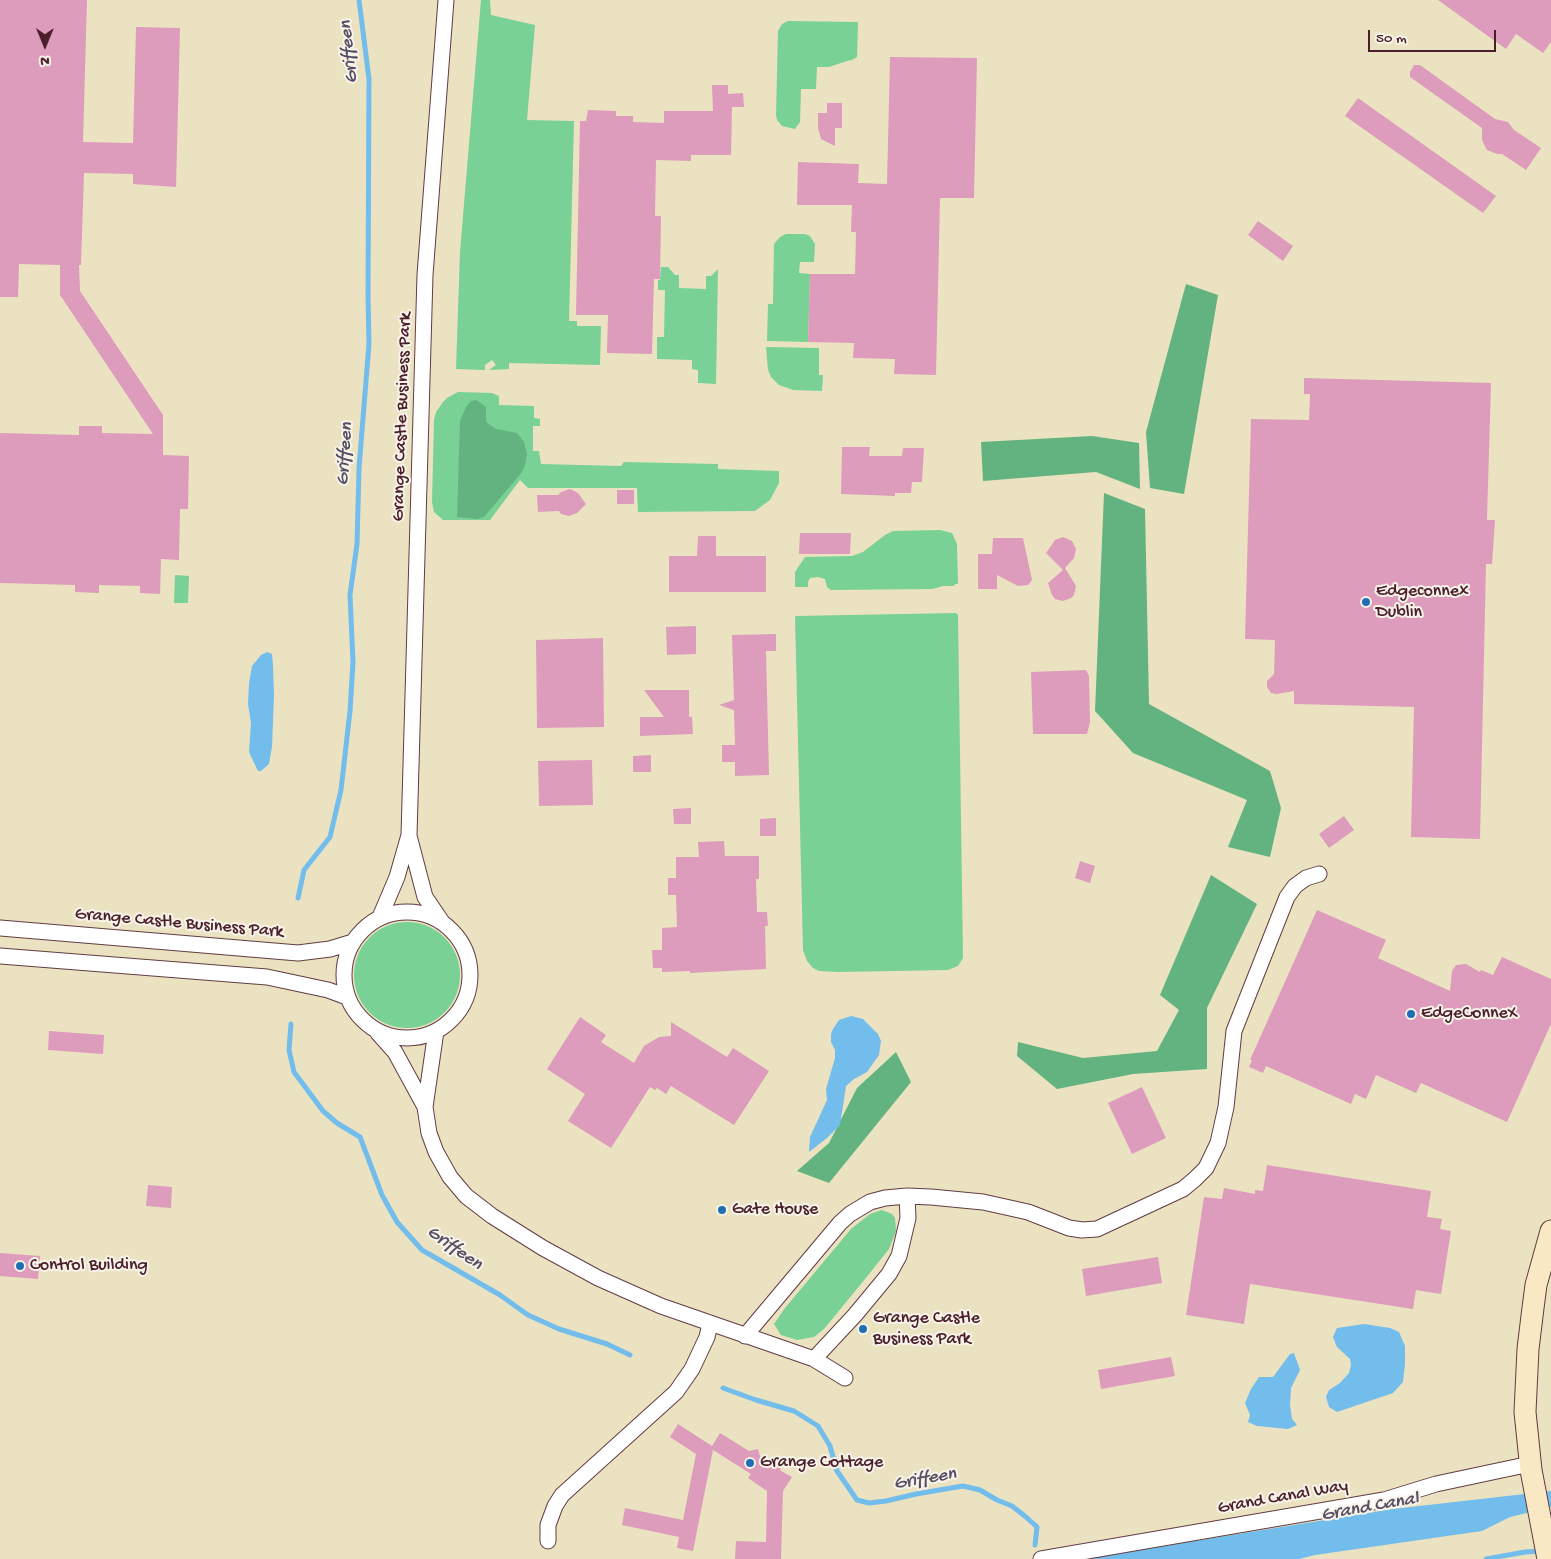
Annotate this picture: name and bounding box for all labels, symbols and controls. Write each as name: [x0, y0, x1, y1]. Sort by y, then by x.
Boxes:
water label: Griffeen: [335, 19, 365, 85]
north arrow: [20, 20, 70, 70]
scale bar: [1371, 20, 1498, 52]
text: 50 m: [1376, 30, 1407, 48]
text: N: [40, 52, 50, 69]
street label: Grange Castle Business Park: [389, 312, 417, 522]
water label: Griffeen: [332, 422, 360, 486]
place label: Edgeconnex Dublin: [1376, 581, 1469, 624]
marker: Edgeconnex Dublin: [1360, 596, 1372, 608]
street label: Grange Castle Business Park: [74, 904, 284, 944]
place label: EdgeConneX: [1421, 1003, 1517, 1025]
marker: EdgeConneX: [1405, 1008, 1417, 1020]
place label: Gate House: [732, 1199, 818, 1221]
marker: Gate House: [716, 1204, 728, 1216]
water label: Griffeen: [422, 1222, 486, 1276]
place label: Control Building: [30, 1255, 148, 1277]
marker: Control Building: [14, 1260, 26, 1272]
place label: Grange Castle Business Park: [873, 1308, 980, 1350]
marker: Grange Castle Business Park: [857, 1323, 869, 1335]
place label: Grange Cottage: [760, 1452, 883, 1474]
marker: Grange Cottage: [744, 1457, 756, 1469]
water label: Griffeen: [892, 1463, 958, 1497]
street label: Grand Canal Way: [1216, 1476, 1350, 1520]
water label: Grand Canal: [1320, 1488, 1420, 1528]

